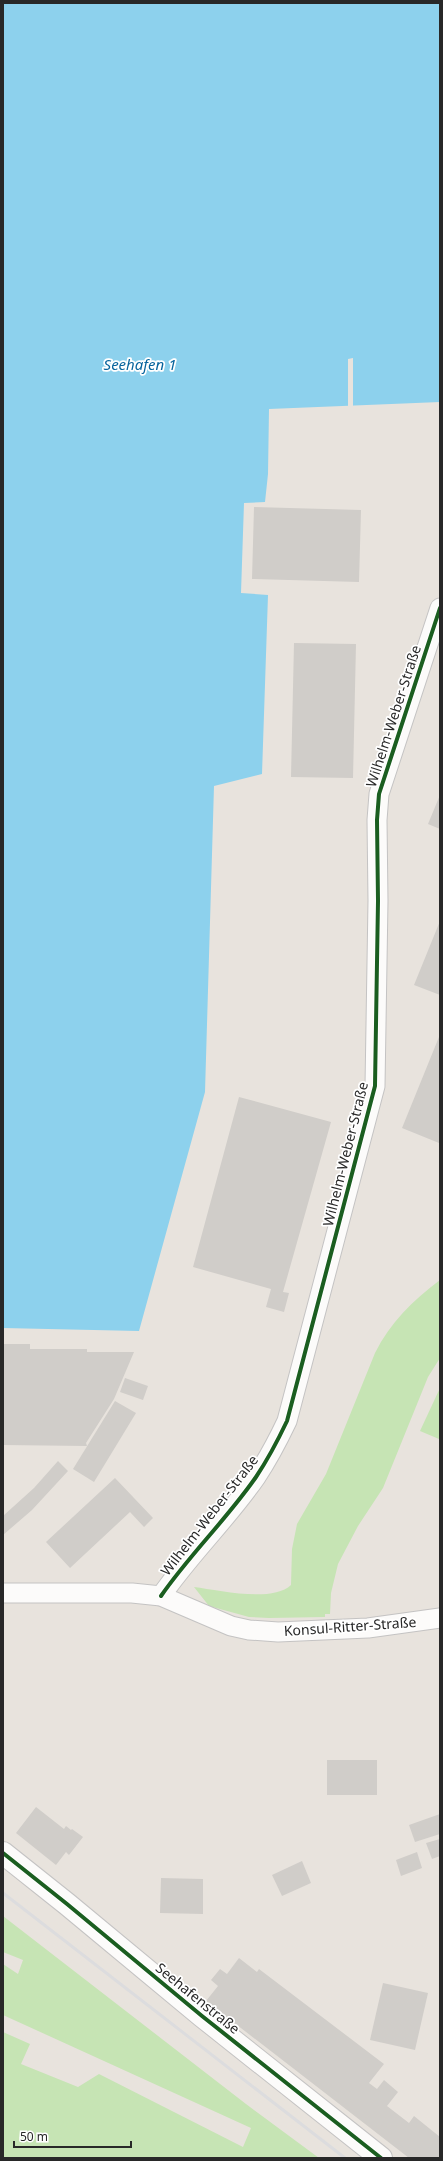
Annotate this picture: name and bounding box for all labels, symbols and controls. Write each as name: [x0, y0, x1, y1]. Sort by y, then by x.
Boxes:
water label: Seehafen 1: [104, 354, 176, 374]
street label: Wilhelm-Weber-Straße: [361, 642, 425, 789]
street label: Wilhelm-Weber-Straße: [318, 1080, 372, 1228]
street label: Wilhelm-Weber-Straße: [156, 1451, 262, 1579]
street label: Konsul-Ritter-Straße: [283, 1612, 417, 1640]
street label: Seehafenstraße: [152, 1958, 244, 2038]
scale bar: [14, 2123, 131, 2149]
text: 50 m: [20, 2128, 48, 2145]

